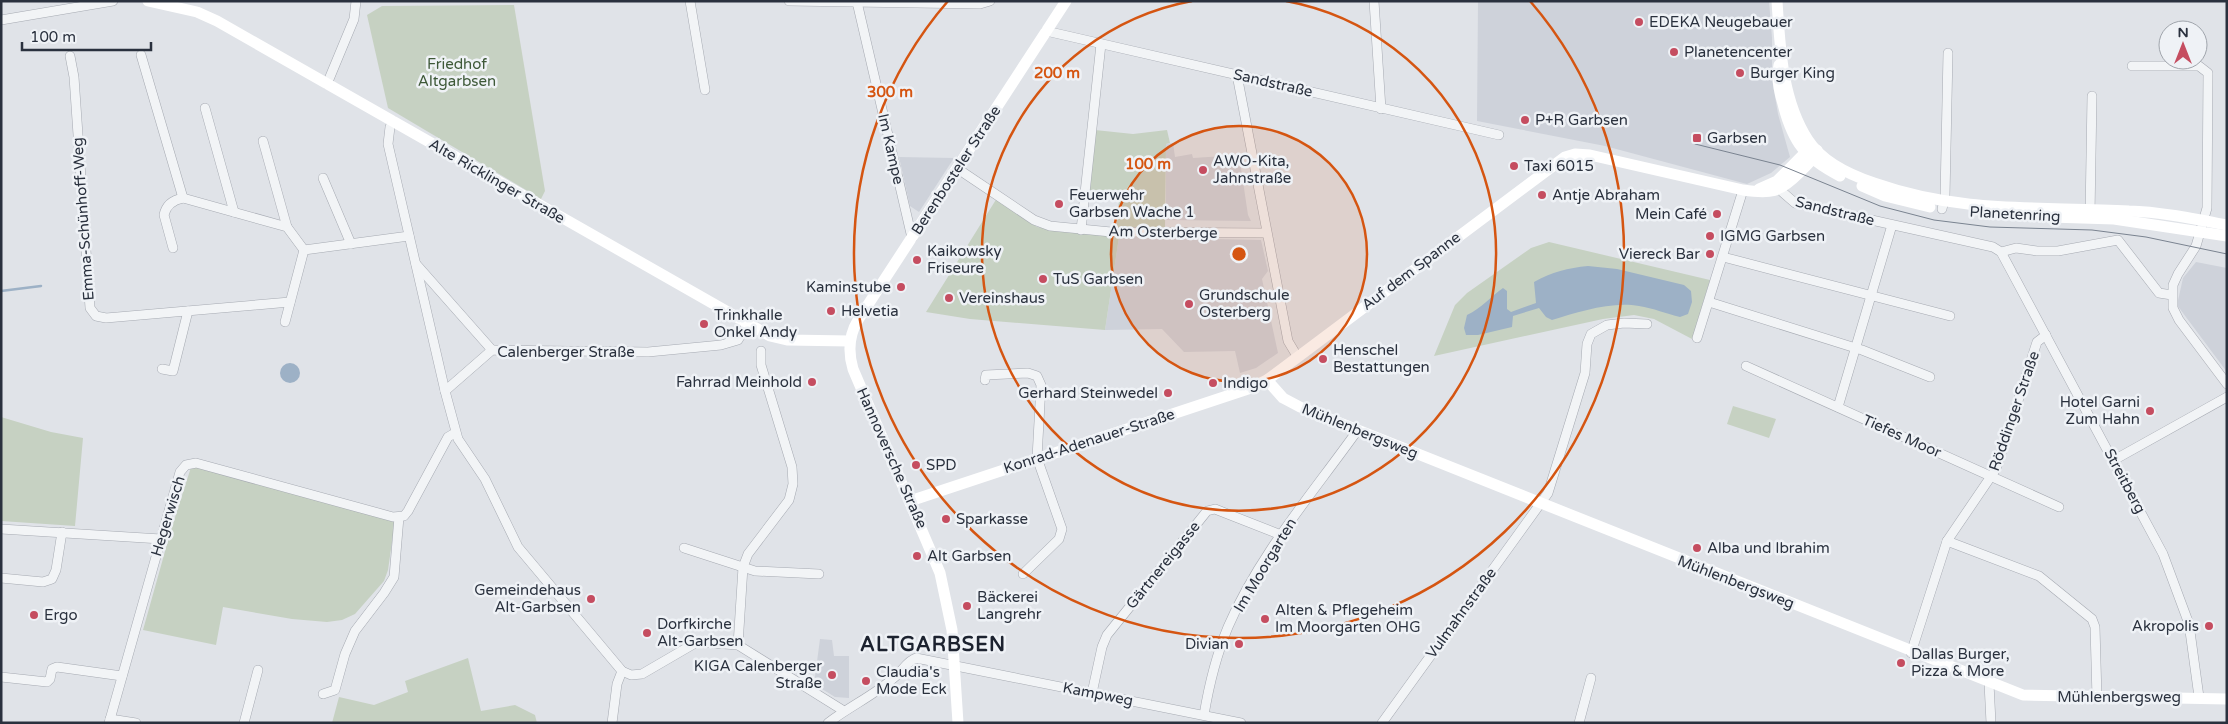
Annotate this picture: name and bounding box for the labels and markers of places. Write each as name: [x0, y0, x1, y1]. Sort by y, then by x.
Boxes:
place label: EDEKA Neugebauer: [1649, 13, 1793, 31]
marker: EDEKA Neugebauer: [1633, 16, 1645, 28]
place label: Planetencenter: [1684, 43, 1793, 61]
marker: Planetencenter: [1668, 46, 1680, 58]
place label: Burger King: [1750, 64, 1835, 82]
marker: Burger King: [1734, 67, 1746, 79]
place label: P+R Garbsen: [1535, 111, 1628, 129]
marker: P+R Garbsen: [1519, 114, 1531, 126]
place label: Garbsen: [1707, 129, 1767, 147]
marker: Garbsen: [1691, 132, 1703, 144]
place label: AWO-Kita, Jahnstraße: [1213, 152, 1291, 187]
place label: Taxi 6015: [1524, 157, 1594, 175]
marker: Taxi 6015: [1508, 160, 1520, 172]
marker: AWO-Kita, Jahnstraße: [1197, 164, 1209, 176]
place label: Feuerwehr Garbsen Wache 1: [1069, 186, 1195, 221]
place label: Antje Abraham: [1552, 186, 1660, 204]
marker: Antje Abraham: [1536, 189, 1548, 201]
marker: Feuerwehr Garbsen Wache 1: [1053, 198, 1065, 210]
place label: Mein Café: [1635, 205, 1707, 223]
marker: Mein Café: [1711, 208, 1723, 220]
place label: IGMG Garbsen: [1720, 227, 1825, 245]
marker: IGMG Garbsen: [1704, 230, 1716, 242]
place label: Kaikowsky Friseure: [927, 242, 1002, 277]
centre of rings: [1230, 245, 1248, 263]
place label: Viereck Bar: [1619, 245, 1700, 263]
marker: Viereck Bar: [1704, 248, 1716, 260]
marker: Kaikowsky Friseure: [911, 254, 923, 266]
place label: TuS Garbsen: [1053, 270, 1143, 288]
marker: TuS Garbsen: [1037, 273, 1049, 285]
place label: Kaminstube: [806, 278, 891, 296]
marker: Kaminstube: [895, 281, 907, 293]
place label: Grundschule Osterberg: [1199, 286, 1289, 321]
place label: Vereinshaus: [959, 289, 1045, 307]
marker: Vereinshaus: [943, 292, 955, 304]
marker: Grundschule Osterberg: [1183, 298, 1195, 310]
place label: Helvetia: [841, 302, 899, 320]
marker: Helvetia: [825, 305, 837, 317]
place label: Trinkhalle Onkel Andy: [714, 306, 797, 341]
marker: Trinkhalle Onkel Andy: [698, 318, 710, 330]
place label: Henschel Bestattungen: [1333, 341, 1430, 376]
marker: Henschel Bestattungen: [1317, 353, 1329, 365]
place label: Fahrrad Meinhold: [676, 373, 802, 391]
place label: Indigo: [1223, 374, 1268, 392]
marker: Fahrrad Meinhold: [806, 376, 818, 388]
marker: Indigo: [1207, 377, 1219, 389]
place label: Gerhard Steinwedel: [1018, 384, 1158, 402]
marker: Gerhard Steinwedel: [1162, 387, 1174, 399]
place label: Hotel Garni Zum Hahn: [2060, 393, 2140, 428]
marker: Hotel Garni Zum Hahn: [2144, 405, 2156, 417]
place label: SPD: [926, 456, 957, 474]
marker: SPD: [910, 459, 922, 471]
place label: Sparkasse: [956, 510, 1028, 528]
marker: Sparkasse: [940, 513, 952, 525]
place label: Alba und Ibrahim: [1707, 539, 1830, 557]
marker: Alba und Ibrahim: [1691, 542, 1703, 554]
place label: Alt Garbsen: [927, 547, 1011, 565]
marker: Alt Garbsen: [911, 550, 923, 562]
place label: Gemeindehaus Alt-Garbsen: [474, 581, 581, 616]
place label: Bäckerei Langrehr: [977, 588, 1042, 623]
marker: Gemeindehaus Alt-Garbsen: [585, 593, 597, 605]
marker: Bäckerei Langrehr: [961, 600, 973, 612]
place label: Alten & Pflegeheim Im Moorgarten OHG: [1275, 601, 1421, 636]
place label: Ergo: [44, 606, 78, 624]
marker: Ergo: [28, 609, 40, 621]
marker: Alten & Pflegeheim Im Moorgarten OHG: [1259, 613, 1271, 625]
place label: Dorfkirche Alt-Garbsen: [657, 615, 744, 650]
place label: Akropolis: [2132, 617, 2199, 635]
marker: Akropolis: [2203, 620, 2215, 632]
marker: Dorfkirche Alt-Garbsen: [641, 627, 653, 639]
place label: Divian: [1185, 635, 1229, 653]
marker: Divian: [1233, 638, 1245, 650]
place label: Dallas Burger, Pizza & More: [1911, 645, 2010, 680]
place label: KIGA Calenberger Straße: [694, 657, 822, 692]
marker: Dallas Burger, Pizza & More: [1895, 657, 1907, 669]
place label: Claudia's Mode Eck: [876, 663, 947, 698]
marker: KIGA Calenberger Straße: [826, 669, 838, 681]
marker: Claudia's Mode Eck: [860, 675, 872, 687]

